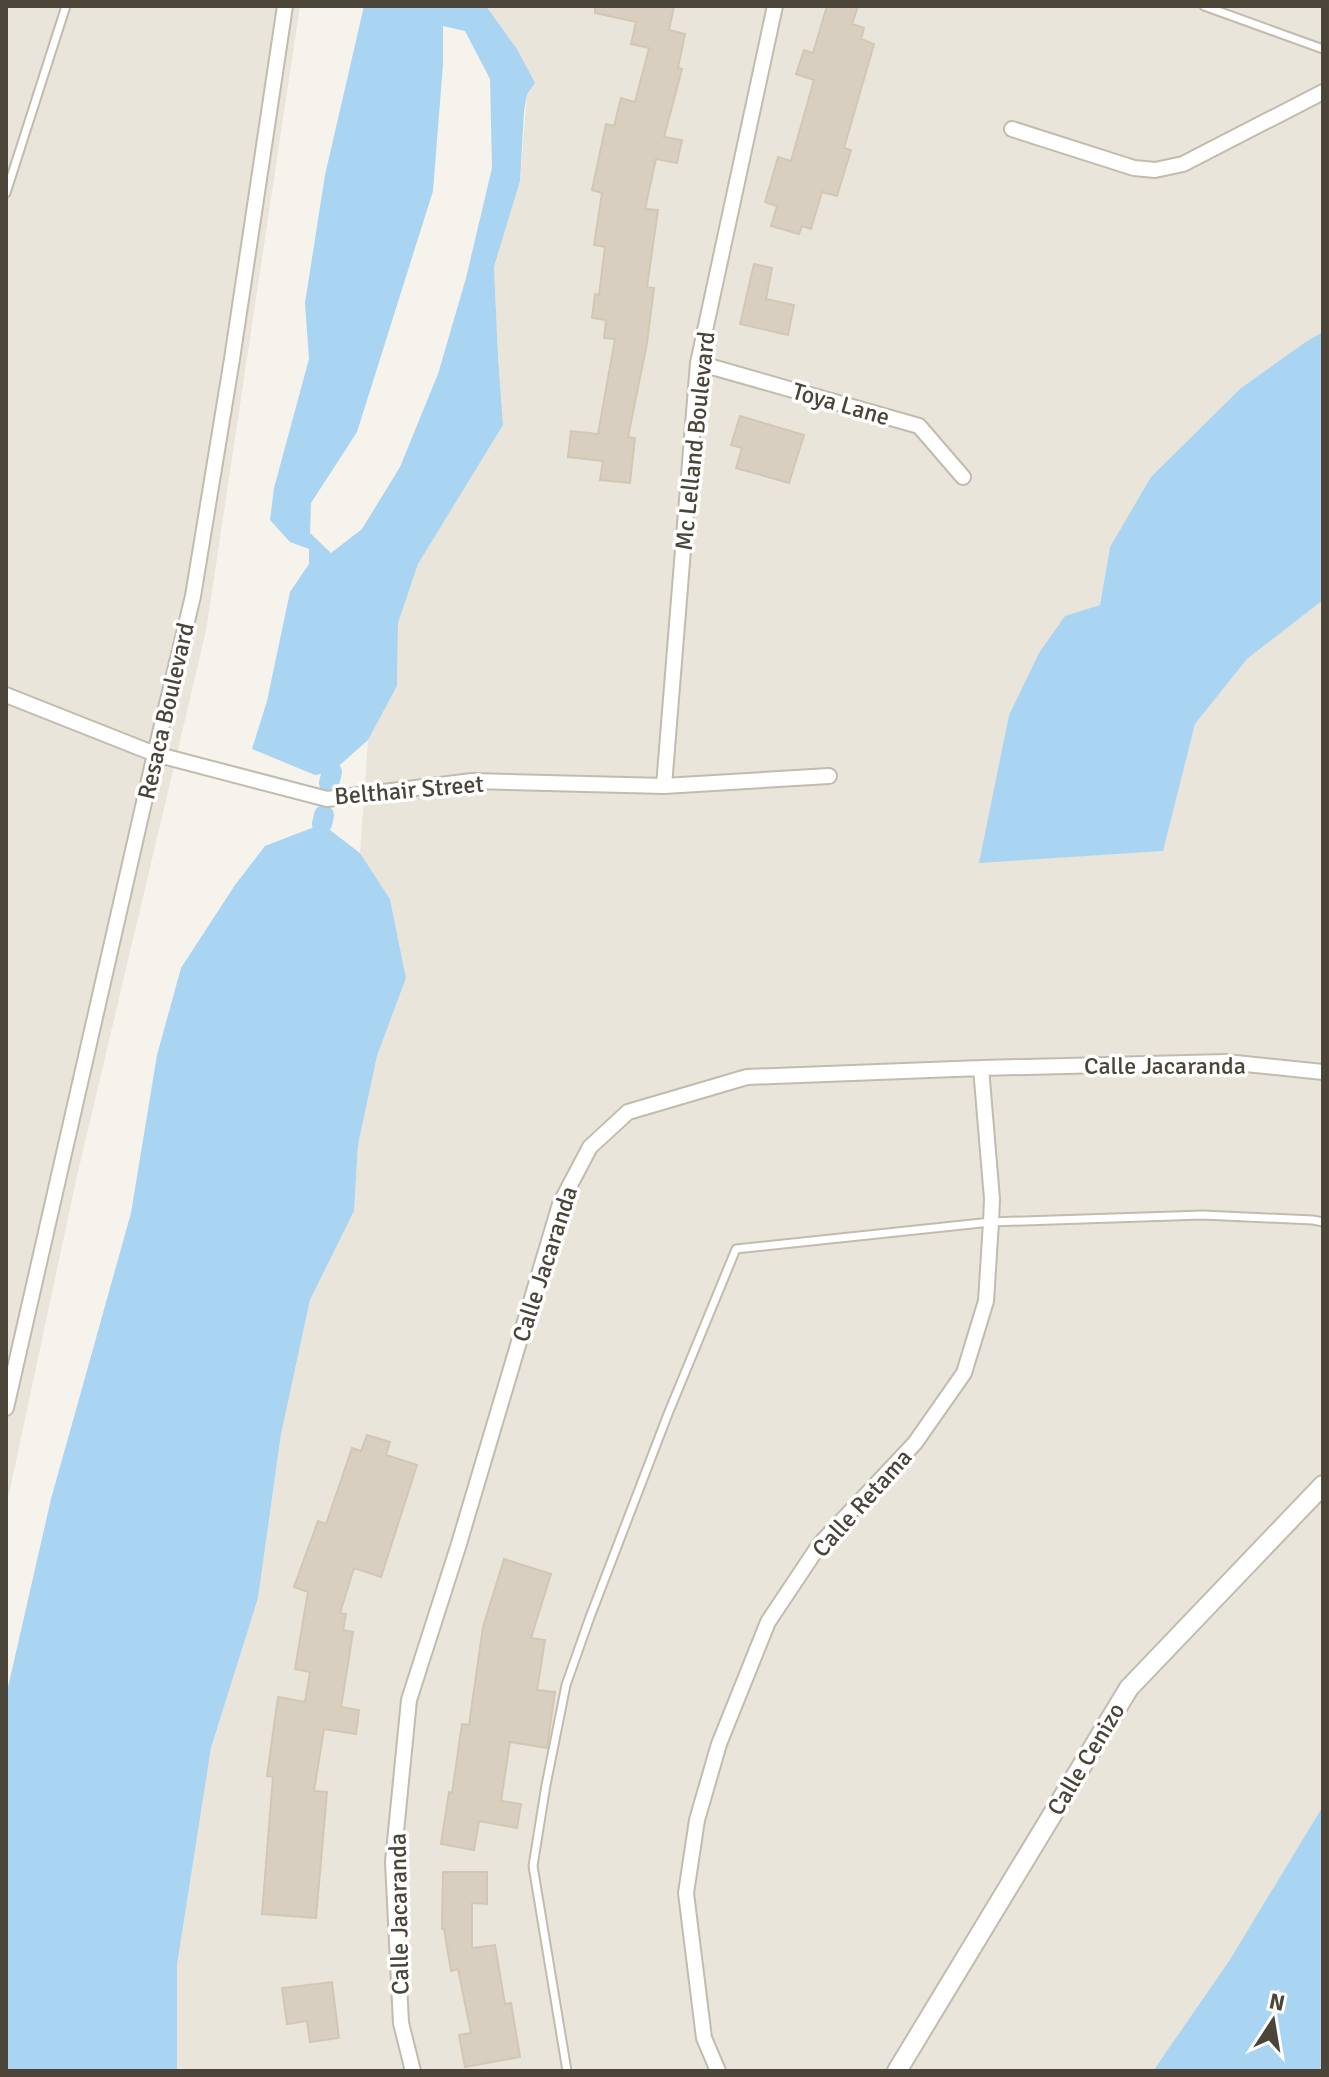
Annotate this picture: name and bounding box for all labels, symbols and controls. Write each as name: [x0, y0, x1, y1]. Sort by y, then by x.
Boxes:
street label: Mc Lelland Boulevard: [669, 330, 721, 552]
street label: Toya Lane: [789, 376, 893, 432]
street label: Resaca Boulevard: [131, 620, 201, 802]
street label: Belthair Street: [333, 769, 485, 811]
street label: Calle Jacaranda: [1084, 1051, 1246, 1081]
street label: Calle Jacaranda: [506, 1182, 584, 1346]
street label: Calle Retama: [806, 1443, 918, 1563]
street label: Calle Cenizo: [1041, 1697, 1131, 1821]
street label: Calle Jacaranda: [383, 1833, 415, 1995]
north arrow: [1233, 1981, 1313, 2061]
text: N: [1267, 1987, 1287, 2017]

